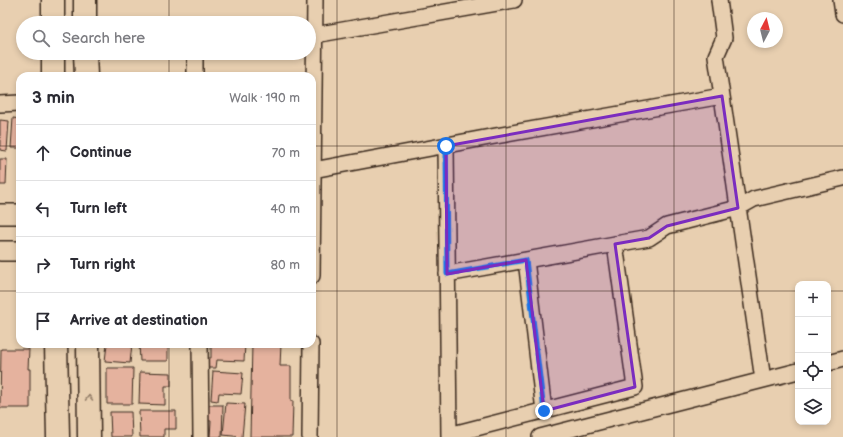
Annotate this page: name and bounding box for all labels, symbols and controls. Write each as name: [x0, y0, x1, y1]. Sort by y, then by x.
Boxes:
north arrow: [747, 12, 783, 48]
search box: [16, 16, 316, 60]
icon: search: [30, 27, 52, 49]
text: Search here: [62, 29, 145, 48]
text: 3 min: [32, 88, 75, 108]
text: Walk · 190 m: [229, 90, 300, 106]
route start: [437, 137, 455, 155]
icon: ahead: [32, 142, 54, 164]
text: Continue: [70, 143, 132, 162]
text: 70 m: [272, 145, 300, 161]
icon: left: [32, 198, 54, 220]
text: Turn left: [70, 199, 127, 218]
text: 40 m: [270, 201, 300, 217]
icon: right: [32, 254, 54, 276]
text: Turn right: [70, 255, 135, 274]
text: 80 m: [271, 257, 300, 273]
map controls: [795, 281, 831, 425]
button: +: [795, 281, 831, 317]
icon: arrive: [32, 310, 54, 332]
text: Arrive at destination: [70, 311, 208, 330]
button: −: [795, 317, 831, 353]
button: locate: [795, 353, 831, 389]
button: layers: [795, 389, 831, 425]
one-way arrow: [85, 395, 93, 401]
route end: [535, 402, 553, 420]

